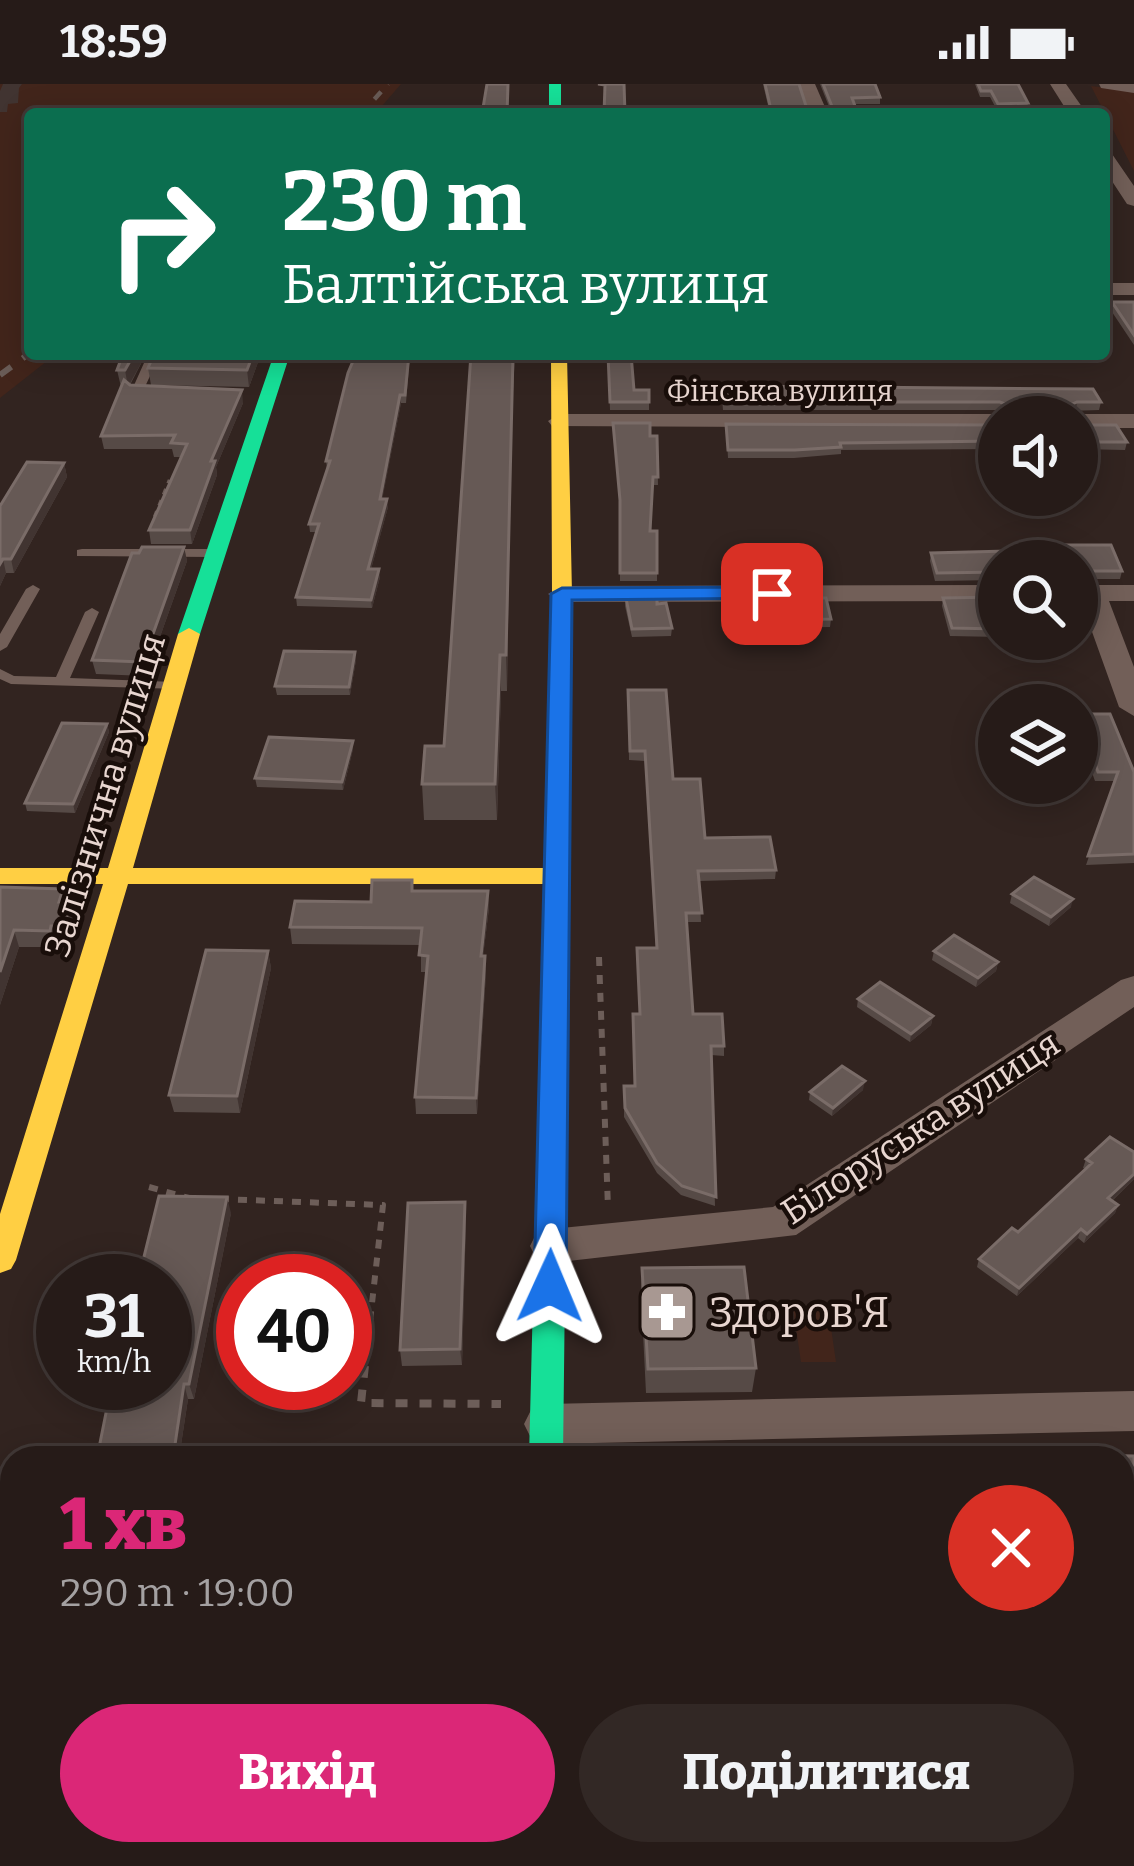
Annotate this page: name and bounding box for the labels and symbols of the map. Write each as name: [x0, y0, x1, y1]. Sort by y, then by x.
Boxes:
street label: Фінська вулиця: [667, 373, 893, 409]
pin: [721, 543, 823, 645]
street label: Залізнична вулиця: [35, 628, 175, 962]
street label: Білоруська вулиця: [773, 1021, 1068, 1234]
position arrow: [487, 1223, 613, 1349]
speed limit sign: 40: [216, 1254, 372, 1410]
pharmacy icon: Здоров'Я: [636, 1281, 698, 1343]
place label: Здоров'Я: [709, 1288, 889, 1338]

